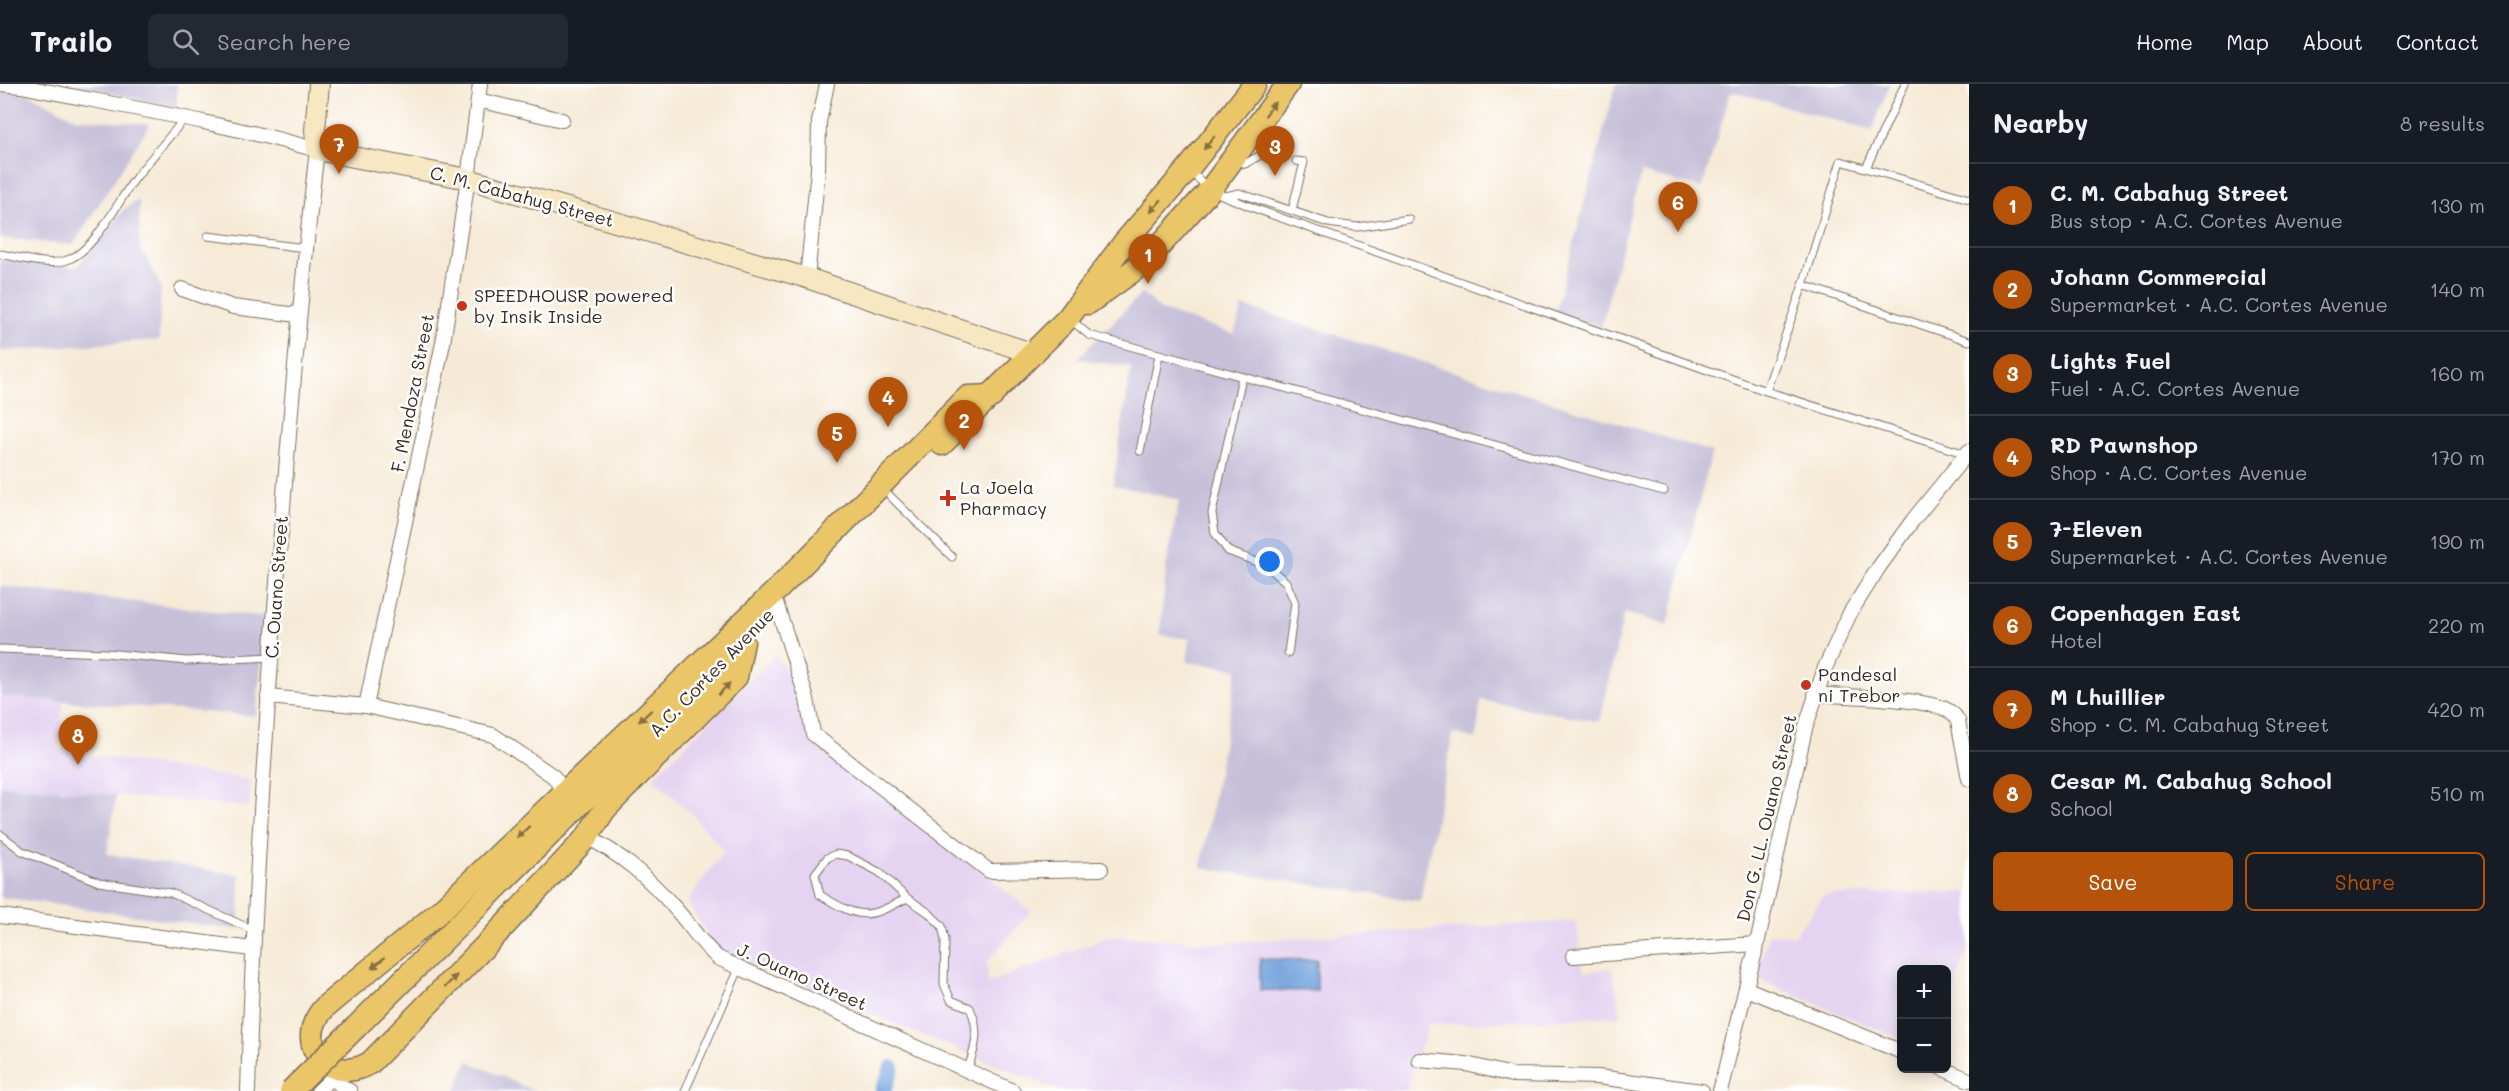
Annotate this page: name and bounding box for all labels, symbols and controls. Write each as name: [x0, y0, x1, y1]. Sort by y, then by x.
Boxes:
search box: [148, 14, 568, 68]
text: Trailo: [30, 23, 112, 59]
icon: search: [169, 25, 202, 58]
text: Search here: [217, 27, 351, 56]
text: Home: [2136, 28, 2193, 55]
text: Map: [2226, 28, 2269, 55]
text: About: [2302, 28, 2363, 55]
text: Contact: [2396, 28, 2479, 55]
one-way arrow: [1264, 101, 1276, 117]
text: Nearby: [1993, 106, 2088, 140]
text: 8 results: [2400, 110, 2485, 136]
pin: 7: [320, 124, 358, 174]
pin: 3: [1256, 126, 1294, 176]
one-way arrow: [1203, 136, 1216, 151]
street label: C. M. Cabahug Street: [428, 160, 617, 232]
text: C. M. Cabahug Street: [2050, 178, 2288, 207]
pin: 6: [1658, 182, 1698, 232]
text: 1: [2008, 192, 2017, 218]
text: 130 m: [2430, 192, 2485, 218]
one-way arrow: [1150, 198, 1163, 213]
text: Bus stop · A.C. Cortes Avenue: [2050, 207, 2343, 233]
pin: 1: [1128, 234, 1168, 284]
text: Johann Commercial: [2050, 262, 2267, 291]
text: 2: [2007, 276, 2018, 302]
text: 140 m: [2430, 276, 2485, 302]
place label: SPEEDHOUSR powered by Insik Inside: [474, 283, 673, 328]
text: Supermarket · A.C. Cortes Avenue: [2050, 291, 2388, 317]
marker: SPEEDHOUSR powered by Insik Inside: [455, 299, 469, 313]
street label: F. Mendoza Street: [385, 311, 439, 474]
text: Lights Fuel: [2050, 346, 2171, 375]
text: 3: [2007, 360, 2019, 386]
text: 160 m: [2429, 360, 2485, 386]
text: Fuel · A.C. Cortes Avenue: [2050, 375, 2300, 401]
pin: 4: [868, 378, 908, 427]
pin: 2: [944, 400, 984, 450]
pin: 5: [818, 414, 856, 463]
text: RD Pawnshop: [2050, 430, 2198, 459]
text: 4: [2006, 444, 2019, 470]
text: 170 m: [2430, 444, 2485, 470]
text: Shop · A.C. Cortes Avenue: [2050, 459, 2307, 485]
place label: La Joela Pharmacy: [960, 475, 1047, 520]
marker: La Joela Pharmacy: [941, 491, 955, 505]
text: 7-Eleven: [2050, 514, 2142, 543]
street label: C. Ouano Street: [259, 515, 293, 659]
text: 5: [2007, 528, 2018, 554]
text: 190 m: [2430, 528, 2485, 554]
text: Supermarket · A.C. Cortes Avenue: [2050, 543, 2388, 569]
your location: [1255, 547, 1284, 576]
text: Copenhagen East: [2050, 598, 2241, 627]
street label: A.C. Cortes Avenue: [644, 603, 779, 742]
text: 6: [2006, 612, 2019, 638]
text: 220 m: [2428, 612, 2485, 638]
text: Hotel: [2050, 627, 2102, 653]
place label: Pandesal ni Trebor: [1818, 662, 1901, 707]
marker: Pandesal ni Trebor: [1799, 678, 1813, 692]
text: M Lhuillier: [2050, 682, 2165, 711]
one-way arrow: [717, 683, 731, 697]
text: 7: [2007, 696, 2018, 722]
text: 420 m: [2427, 696, 2485, 722]
one-way arrow: [637, 709, 652, 723]
text: Shop · C. M. Cabahug Street: [2050, 711, 2329, 737]
street label: Don G. LL. Ouano Street: [1730, 712, 1802, 924]
pin: 8: [58, 716, 98, 765]
text: Cesar M. Cabahug School: [2050, 766, 2332, 795]
text: 8: [2006, 780, 2019, 806]
text: 510 m: [2430, 780, 2485, 806]
text: School: [2050, 795, 2113, 821]
one-way arrow: [516, 825, 530, 839]
button: Save: [1993, 852, 2233, 911]
button: Share: [2245, 852, 2485, 911]
street label: J. Ouano Street: [734, 937, 871, 1016]
one-way arrow: [370, 956, 386, 969]
map controls: [1897, 965, 1951, 1073]
button: +: [1897, 965, 1951, 1019]
one-way arrow: [443, 974, 457, 988]
button: −: [1897, 1019, 1951, 1073]

